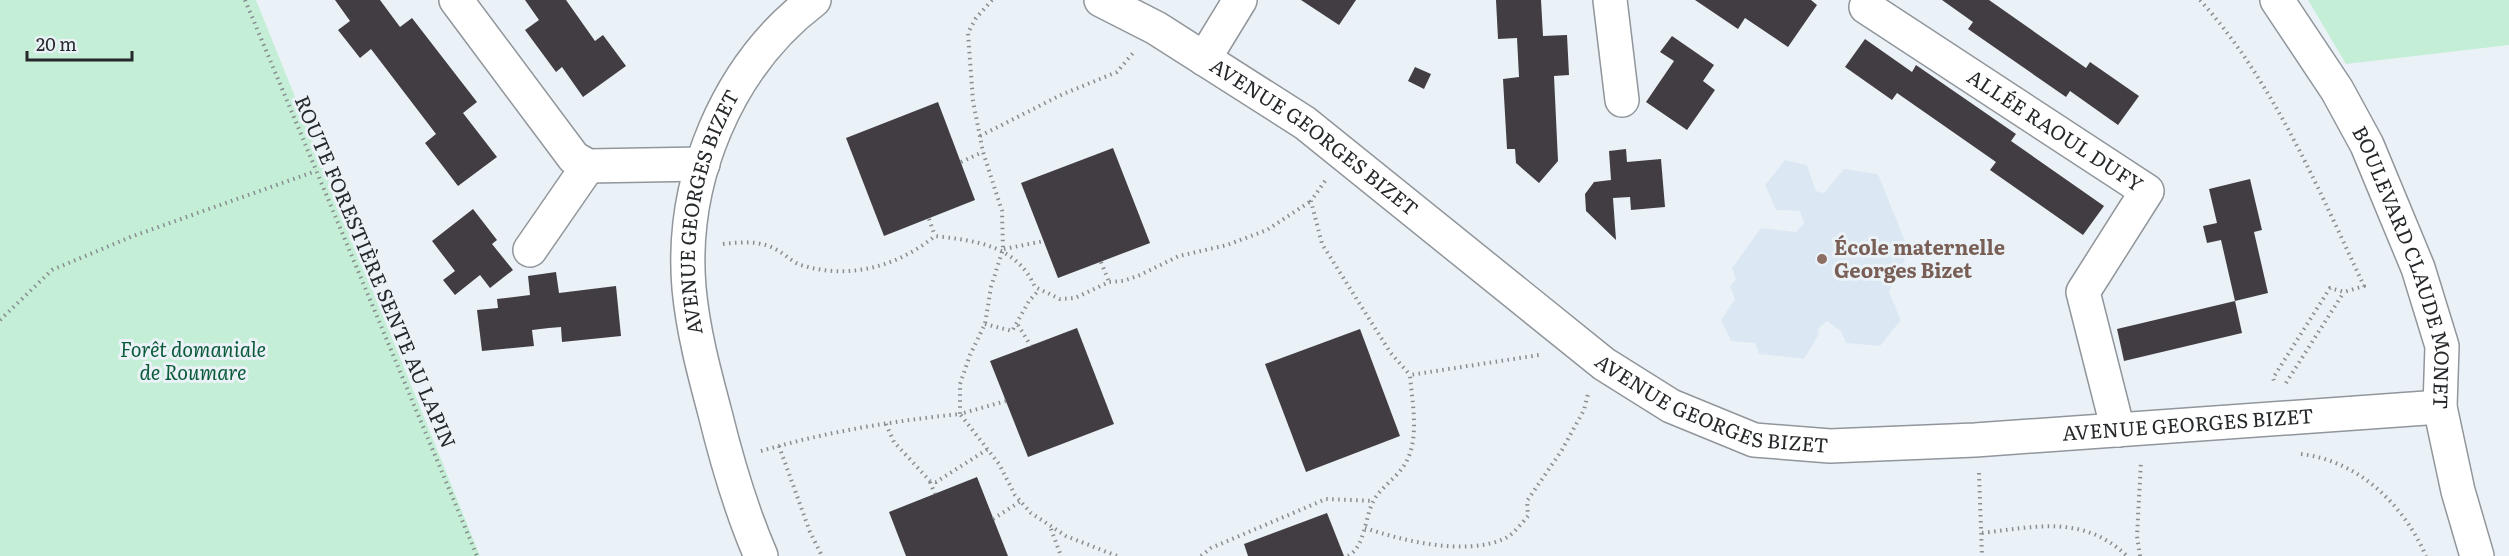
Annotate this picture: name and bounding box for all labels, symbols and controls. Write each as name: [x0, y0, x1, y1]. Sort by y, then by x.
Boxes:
scale bar: [27, 24, 132, 62]
text: 20 m: [36, 30, 77, 57]
street label: AVENUE GEORGES BIZET: [1205, 49, 1426, 222]
street label: ALLÉE RAOUL DUFY: [1962, 60, 2150, 198]
street label: AVENUE GEORGES BIZET: [671, 83, 745, 338]
street label: ROUTE FORESTIÈRE SENTE AU LAPIN: [289, 90, 465, 452]
street label: BOULEVARD CLAUDE MONET: [2346, 120, 2460, 410]
place label: École maternelle Georges Bizet: [1834, 231, 2005, 284]
marker: École maternelle Georges Bizet: [1815, 252, 1829, 266]
park label: Forêt domaniale de Roumare: [120, 333, 266, 386]
street label: AVENUE GEORGES BIZET: [1589, 346, 1830, 459]
street label: AVENUE GEORGES BIZET: [2061, 399, 2314, 447]

